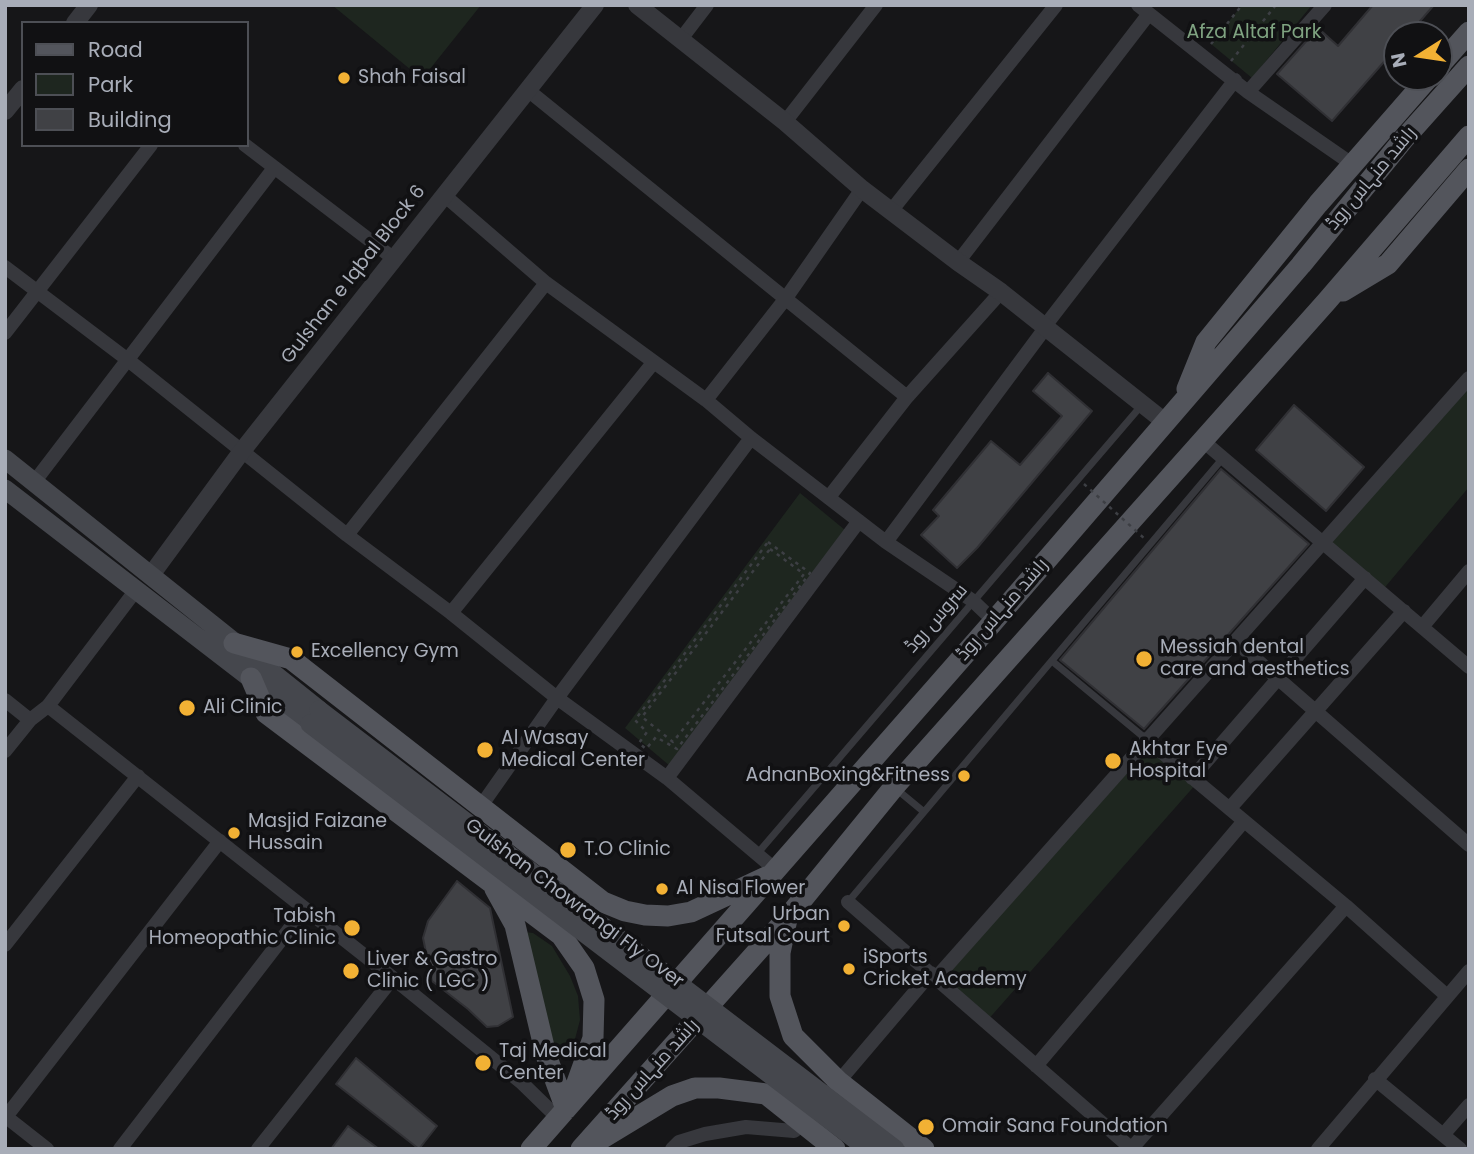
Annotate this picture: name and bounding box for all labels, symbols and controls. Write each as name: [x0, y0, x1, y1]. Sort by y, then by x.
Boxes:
legend: [21, 21, 248, 147]
north arrow: [1383, 21, 1453, 91]
park label: Afza Altaf Park: [1187, 22, 1321, 44]
text: Road: [88, 35, 143, 64]
text: N: [1384, 50, 1414, 70]
place label: Shah Faisal: [358, 67, 466, 89]
text: Park: [88, 70, 133, 99]
marker: Shah Faisal: [336, 70, 352, 86]
text: Building: [88, 105, 172, 134]
street label: راشد منہاس روڈ: [1322, 123, 1422, 235]
street label: Gulshan e Iqbal Block 6: [277, 181, 431, 369]
street label: راشد منہاس روڈ: [952, 554, 1054, 666]
street label: سروس روڈ: [901, 580, 973, 658]
place label: Messiah dental care and aesthetics: [1160, 637, 1350, 681]
place label: Excellency Gym: [311, 641, 459, 663]
marker: Excellency Gym: [289, 644, 305, 660]
marker: Messiah dental care and aesthetics: [1134, 649, 1154, 669]
place label: Ali Clinic: [203, 697, 283, 719]
marker: Ali Clinic: [177, 698, 197, 718]
place label: Al Wasay Medical Center: [501, 728, 645, 772]
place label: Akhtar Eye Hospital: [1129, 739, 1228, 783]
marker: Al Wasay Medical Center: [475, 740, 495, 760]
marker: Akhtar Eye Hospital: [1103, 751, 1123, 771]
place label: AdnanBoxing&Fitness: [746, 765, 950, 787]
marker: AdnanBoxing&Fitness: [956, 768, 972, 784]
place label: Masjid Faizane Hussain: [248, 811, 387, 855]
street label: Gulshan Chowrangi Fly Over: [460, 814, 688, 994]
marker: Masjid Faizane Hussain: [226, 825, 242, 841]
place label: T.O Clinic: [584, 839, 671, 861]
marker: T.O Clinic: [558, 840, 578, 860]
place label: Al Nisa Flower: [676, 878, 805, 900]
marker: Al Nisa Flower: [654, 881, 670, 897]
place label: Urban Futsal Court: [716, 904, 830, 948]
place label: Tabish Homeopathic Clinic: [149, 906, 336, 950]
marker: Tabish Homeopathic Clinic: [342, 918, 362, 938]
marker: Urban Futsal Court: [836, 918, 852, 934]
place label: iSports Cricket Academy: [863, 947, 1027, 991]
place label: Liver & Gastro Clinic ( LGC ): [367, 949, 497, 993]
marker: Liver & Gastro Clinic ( LGC ): [341, 961, 361, 981]
marker: iSports Cricket Academy: [841, 961, 857, 977]
street label: راشد منہاس روڈ: [602, 1015, 704, 1125]
place label: Taj Medical Center: [499, 1041, 607, 1085]
marker: Taj Medical Center: [473, 1053, 493, 1073]
place label: Omair Sana Foundation: [942, 1116, 1168, 1138]
marker: Omair Sana Foundation: [916, 1117, 936, 1137]

